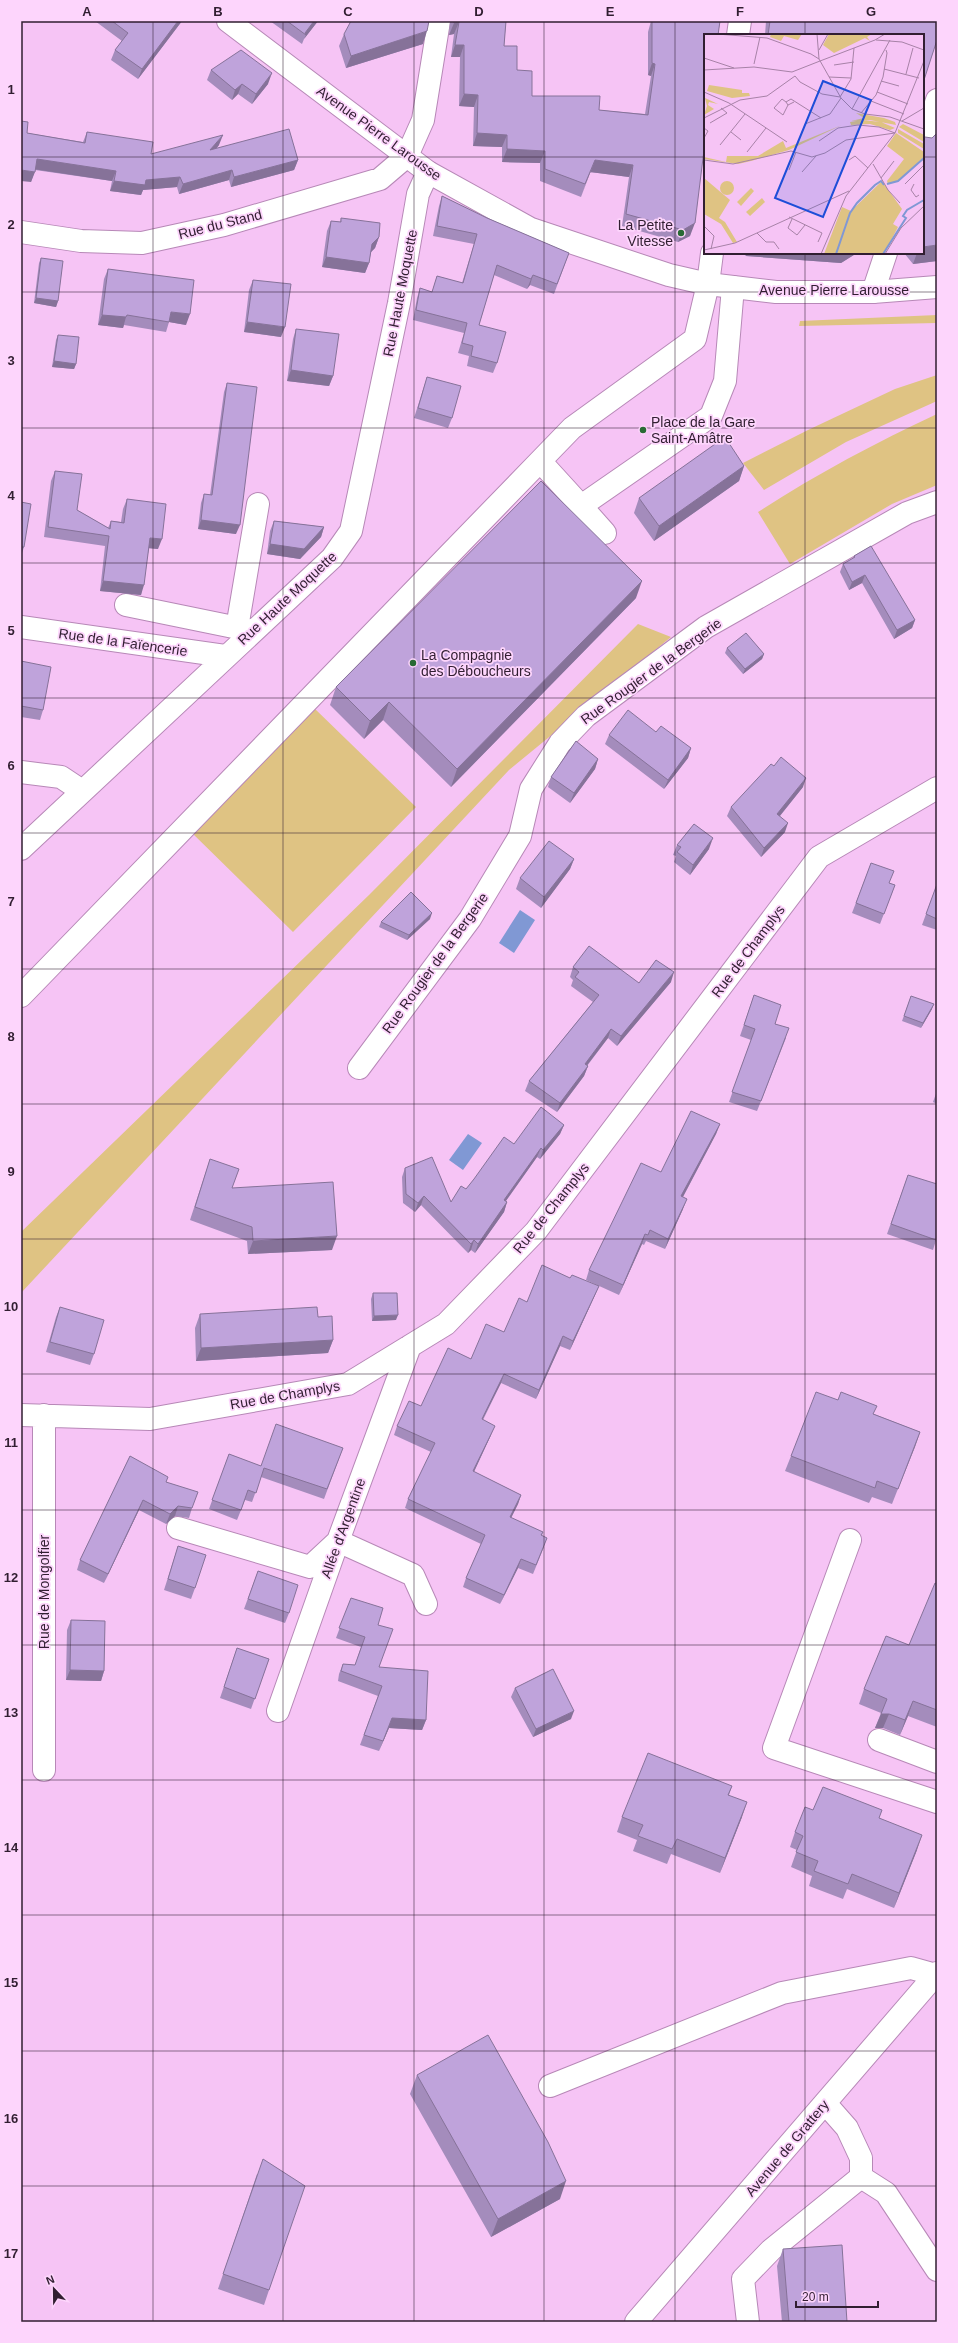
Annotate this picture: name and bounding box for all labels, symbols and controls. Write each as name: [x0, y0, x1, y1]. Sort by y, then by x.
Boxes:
text: A: [82, 4, 92, 19]
text: B: [213, 4, 223, 19]
text: C: [343, 4, 353, 19]
text: D: [474, 4, 484, 19]
text: E: [606, 4, 615, 19]
text: F: [736, 4, 744, 19]
text: G: [866, 4, 876, 19]
inset map: [704, 34, 924, 254]
text: 1: [7, 82, 15, 97]
street label: Avenue Pierre Larousse: [314, 82, 445, 184]
street label: Rue du Stand: [177, 206, 263, 242]
text: 2: [7, 217, 15, 232]
place label: La Petite Vitesse: [618, 217, 673, 249]
street label: Rue Haute Moquette: [380, 228, 420, 358]
marker: La Petite Vitesse: [676, 228, 686, 238]
street label: Avenue Pierre Larousse: [759, 282, 909, 298]
text: 3: [7, 353, 15, 368]
place label: Place de la Gare Saint-Amâtre: [651, 414, 755, 446]
marker: Place de la Gare Saint-Amâtre: [638, 425, 648, 435]
text: 4: [7, 488, 15, 503]
street label: Rue Haute Moquette: [234, 548, 340, 648]
street label: Rue Rougier de la Bergerie: [578, 615, 725, 727]
text: 5: [7, 623, 15, 638]
street label: Rue de la Faïencerie: [58, 625, 189, 659]
place label: La Compagnie des Déboucheurs: [421, 647, 531, 679]
marker: La Compagnie des Déboucheurs: [408, 658, 418, 668]
text: 6: [7, 758, 15, 773]
street label: Rue Rougier de la Bergerie: [379, 889, 491, 1036]
text: 7: [7, 894, 15, 909]
street label: Rue de Champlys: [708, 902, 788, 1000]
text: 8: [7, 1029, 15, 1044]
street label: Rue de Champlys: [510, 1160, 592, 1256]
text: 9: [7, 1164, 15, 1179]
text: 10: [4, 1299, 18, 1314]
street label: Rue de Champlys: [229, 1377, 341, 1413]
text: 11: [4, 1435, 18, 1450]
street label: Allée d'Argentine: [317, 1476, 369, 1580]
street label: Rue de Mongolfier: [36, 1534, 52, 1649]
text: 12: [4, 1570, 18, 1585]
text: 13: [4, 1705, 18, 1720]
text: 14: [4, 1840, 19, 1855]
text: 15: [4, 1975, 18, 1990]
street label: Avenue de Grattery: [742, 2096, 832, 2200]
text: 16: [4, 2111, 18, 2126]
text: 17: [4, 2246, 18, 2261]
north arrow: [34, 2269, 74, 2309]
text: N: [44, 2273, 56, 2287]
scale bar: [796, 2283, 878, 2309]
text: 20 m: [802, 2290, 829, 2304]

